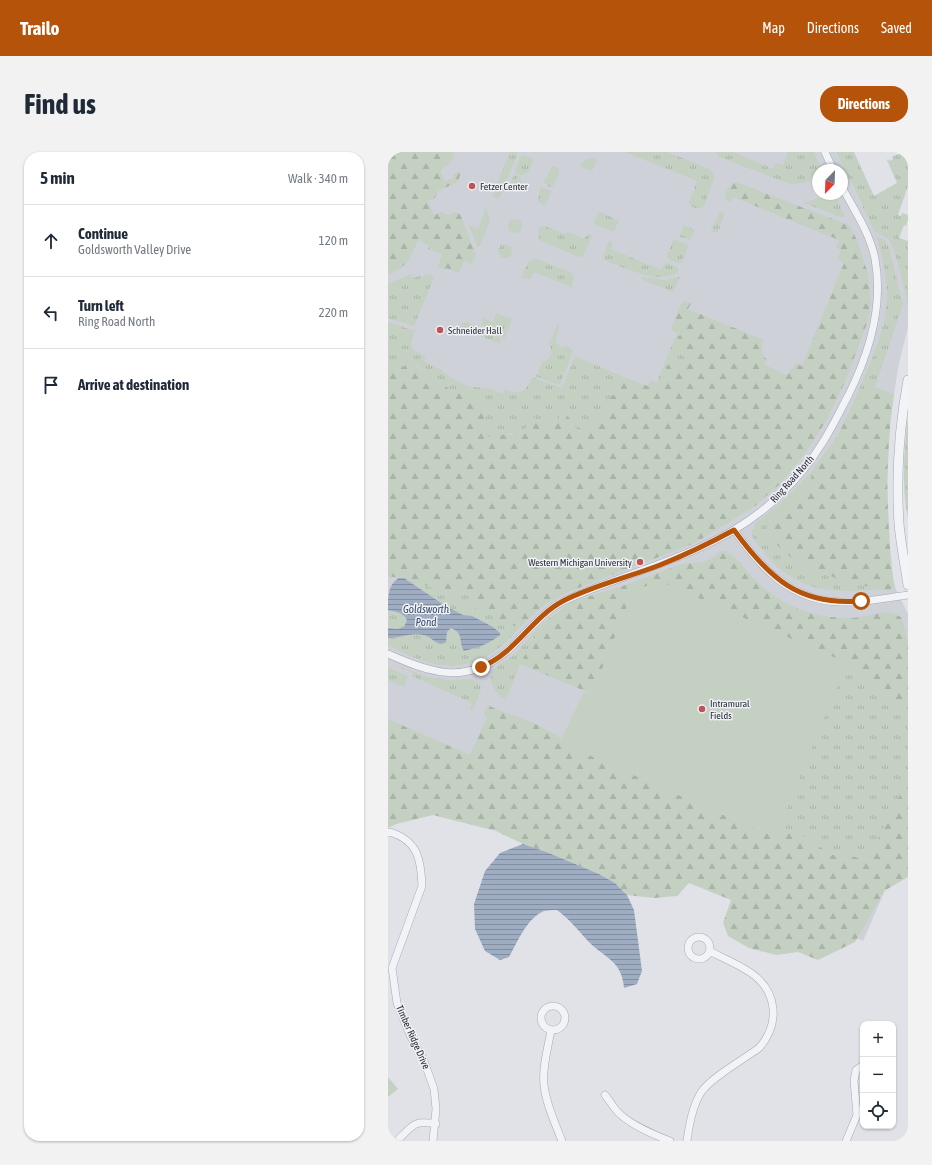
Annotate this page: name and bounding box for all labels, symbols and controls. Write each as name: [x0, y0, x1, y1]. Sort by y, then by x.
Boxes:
text: Trailo: [20, 17, 59, 39]
text: Map: [762, 20, 785, 36]
text: Directions: [807, 20, 859, 36]
text: Saved: [881, 20, 912, 36]
button: Directions: [820, 86, 908, 122]
text: Find us: [24, 88, 96, 120]
north arrow: [812, 164, 848, 200]
text: 5 min: [40, 168, 75, 188]
text: Walk · 340 m: [288, 171, 348, 186]
marker: Fetzer Center: [467, 181, 477, 191]
place label: Fetzer Center: [480, 181, 529, 192]
text: Continue: [78, 225, 128, 242]
icon: ahead: [40, 230, 62, 252]
text: 120 m: [319, 233, 348, 248]
text: Goldsworth Valley Drive: [78, 242, 191, 257]
text: Turn left: [78, 297, 124, 314]
icon: left: [40, 302, 62, 324]
text: 220 m: [319, 305, 348, 320]
text: Ring Road North: [78, 314, 155, 329]
marker: Schneider Hall: [435, 325, 445, 335]
place label: Schneider Hall: [448, 325, 502, 336]
icon: arrive: [40, 374, 62, 396]
text: Arrive at destination: [78, 376, 189, 393]
street label: Ring Road North: [768, 453, 816, 505]
place label: Western Michigan University: [528, 557, 632, 568]
marker: Western Michigan University: [635, 557, 645, 567]
route start: [852, 592, 870, 610]
water label: Goldsworth Pond: [403, 603, 450, 628]
route end: [472, 658, 490, 676]
place label: Intramural Fields: [710, 698, 750, 721]
marker: Intramural Fields: [697, 704, 707, 714]
street label: Timber Ridge Drive: [394, 1003, 432, 1071]
map controls: [860, 1021, 896, 1129]
button: +: [860, 1021, 896, 1057]
button: −: [860, 1057, 896, 1093]
button: locate: [860, 1093, 896, 1129]

